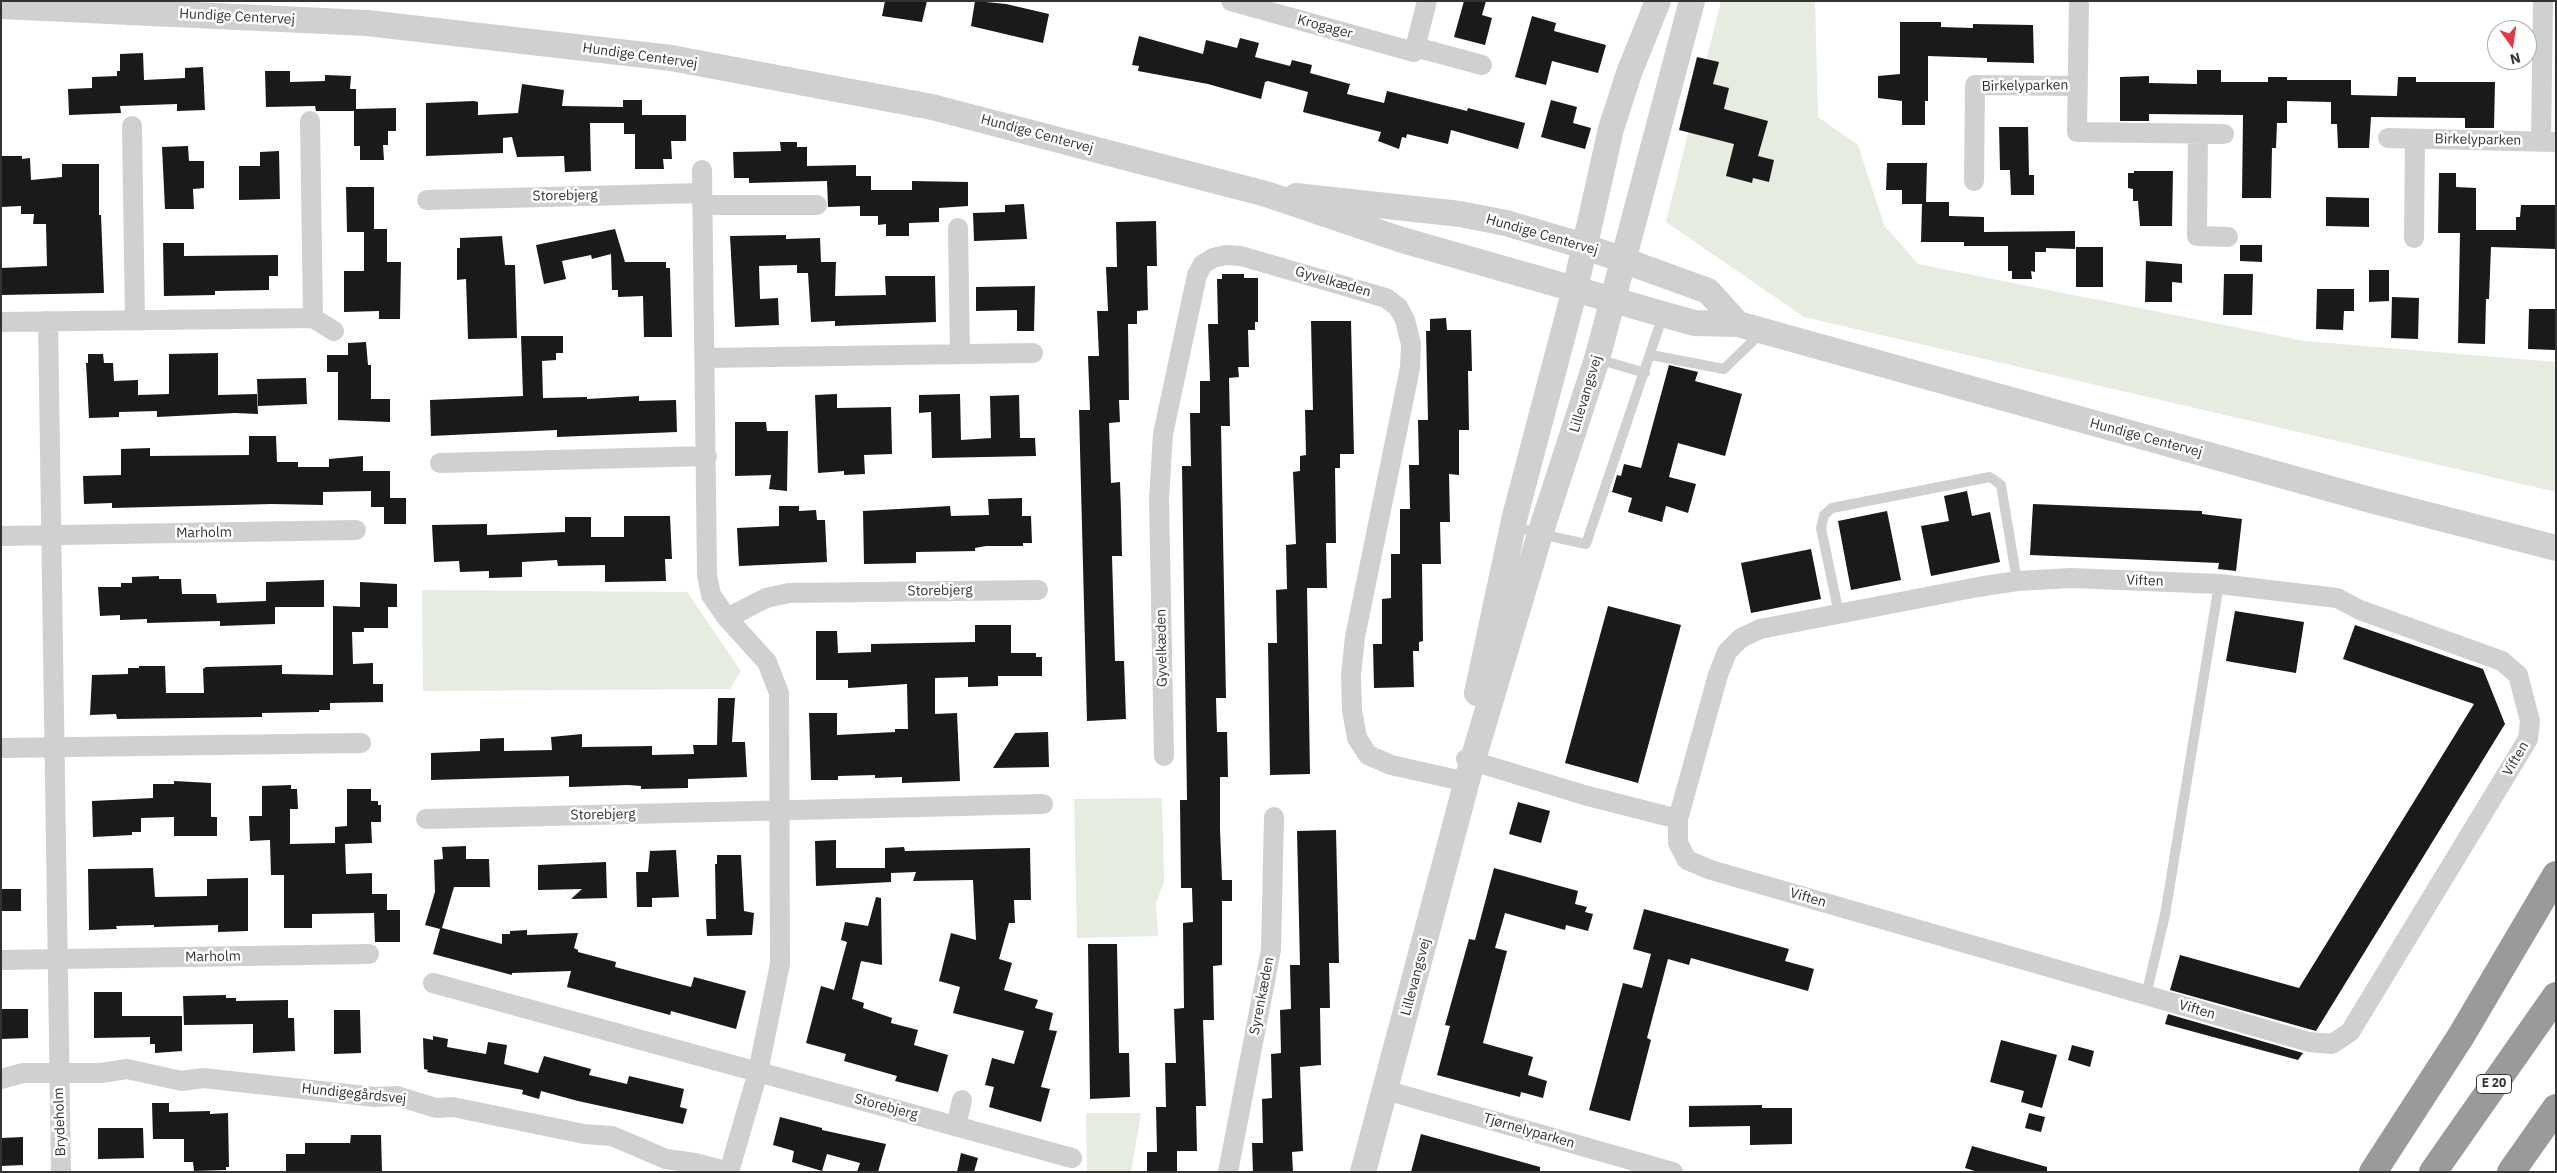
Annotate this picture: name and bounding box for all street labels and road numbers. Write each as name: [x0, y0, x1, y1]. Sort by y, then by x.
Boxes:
street label: Hundige Centervej: [179, 6, 295, 28]
street label: Krogager: [1295, 12, 1355, 42]
street label: Hundige Centervej: [581, 40, 699, 72]
street label: Birkelyparken: [1981, 77, 2069, 95]
street label: Hundige Centervej: [979, 111, 1095, 157]
street label: Birkelyparken: [2434, 131, 2522, 149]
street label: Storebjerg: [532, 187, 598, 205]
street label: Hundige Centervej: [1484, 211, 1600, 259]
street label: Gyvelkæden: [1293, 263, 1373, 301]
street label: Lillevangsvej: [1566, 353, 1606, 435]
street label: Hundige Centervej: [2088, 415, 2204, 461]
street label: Marholm: [176, 524, 232, 542]
street label: Viften: [2126, 572, 2164, 590]
street label: Storebjerg: [907, 582, 973, 600]
street label: Gyvelkæden: [1153, 609, 1171, 687]
street label: Viften: [2499, 739, 2533, 779]
street label: Storebjerg: [570, 806, 636, 824]
street label: Viften: [1788, 885, 1828, 911]
street label: Lillevangsvej: [1398, 936, 1434, 1018]
street label: Marholm: [185, 948, 241, 966]
street label: Syrenkæden: [1246, 956, 1278, 1036]
street label: Viften: [2177, 997, 2217, 1023]
road number: E 20: [2476, 1074, 2512, 1094]
street label: Hundigegårdsvej: [301, 1080, 407, 1108]
street label: Brydeholm: [50, 1087, 70, 1157]
street label: Storebjerg: [852, 1090, 920, 1124]
street label: Tjørnelyparken: [1481, 1110, 1577, 1152]

